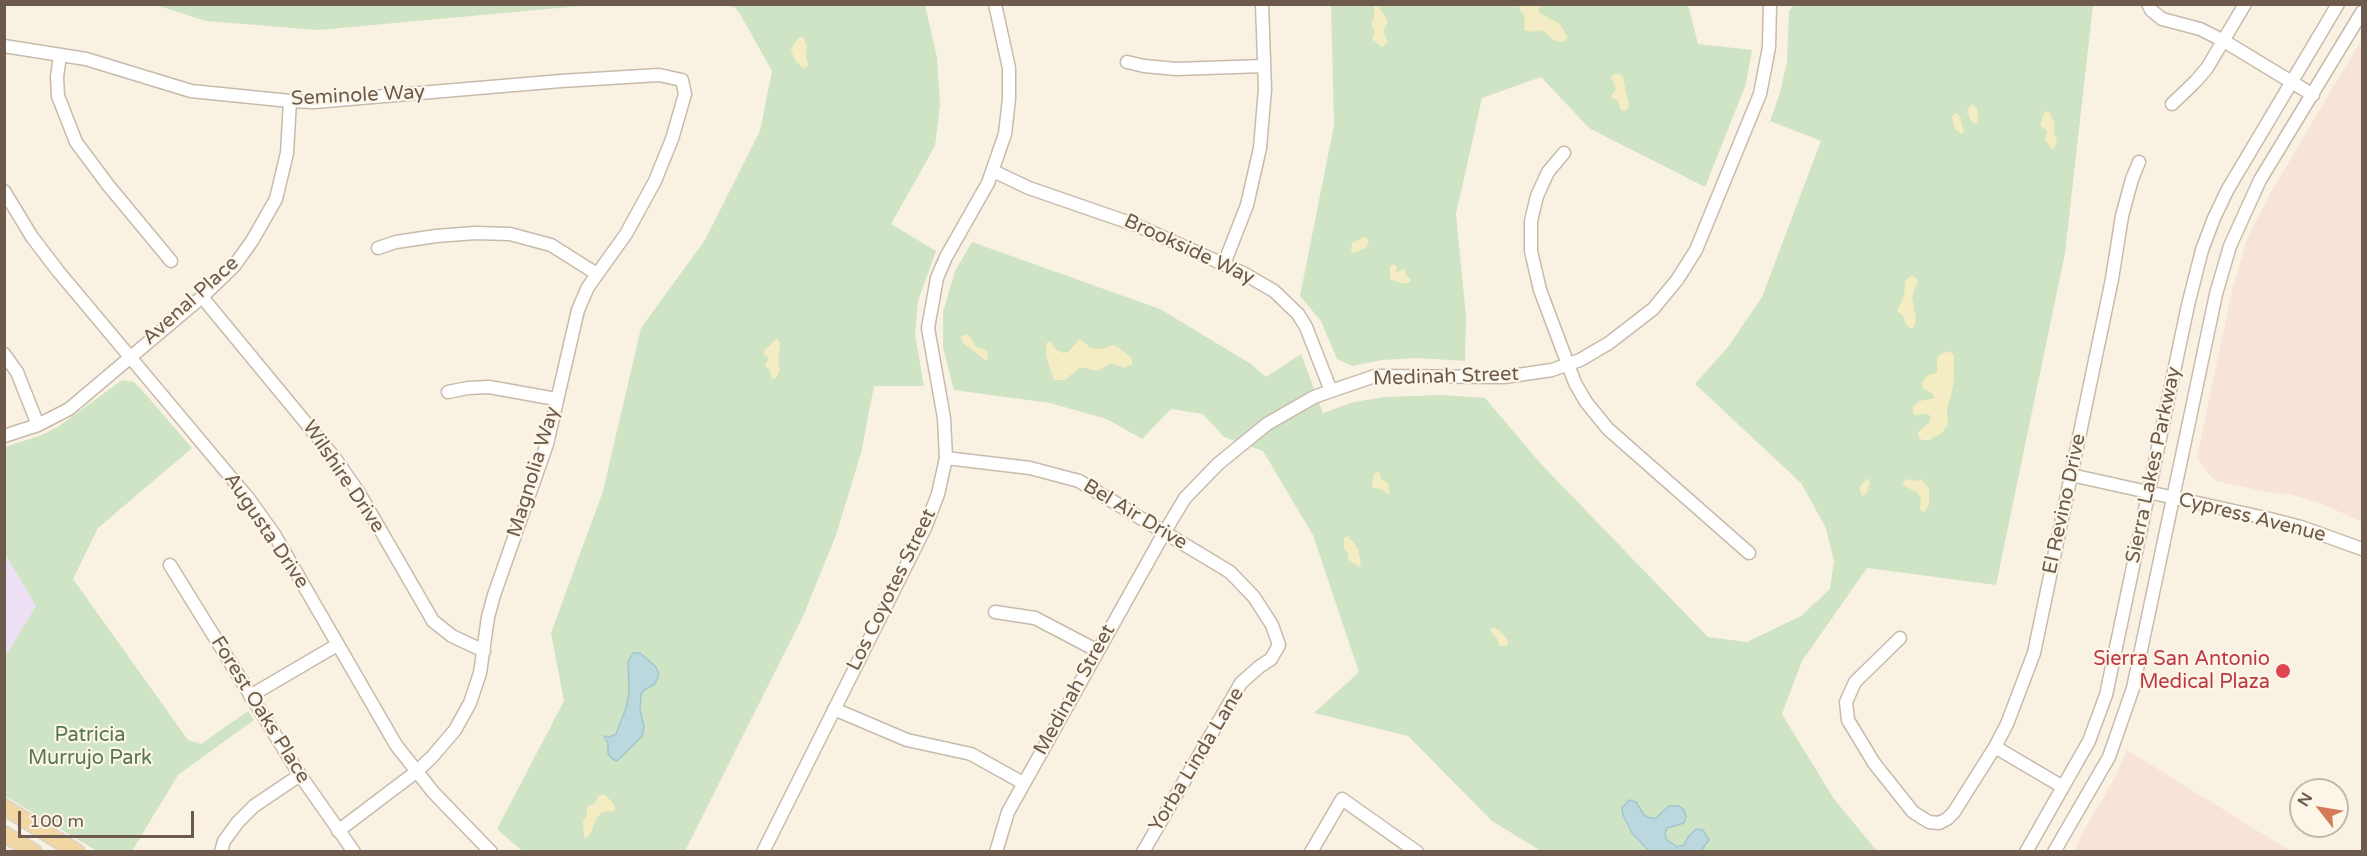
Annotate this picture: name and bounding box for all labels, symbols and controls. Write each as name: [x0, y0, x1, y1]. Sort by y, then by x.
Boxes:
street label: Seminole Way: [290, 81, 426, 111]
street label: Brookside Way: [1120, 209, 1258, 291]
street label: Avenal Place: [138, 252, 244, 350]
street label: Medinah Street: [1373, 362, 1519, 392]
street label: Sierra Lakes Parkway: [2121, 365, 2187, 565]
street label: Magnolia Way: [503, 404, 565, 540]
street label: Wilshire Drive: [297, 416, 389, 538]
street label: El Revino Drive: [2038, 432, 2092, 576]
street label: Augusta Drive: [218, 469, 314, 593]
street label: Bel Air Drive: [1079, 475, 1191, 555]
street label: Cypress Avenue: [2176, 488, 2328, 548]
street label: Los Coyotes Street: [842, 505, 942, 675]
street label: Medinah Street: [1029, 620, 1121, 760]
street label: Forest Oaks Place: [205, 632, 315, 788]
place label: Sierra San Antonio Medical Plaza: [2093, 648, 2270, 695]
marker: Sierra San Antonio Medical Plaza: [2274, 662, 2292, 680]
street label: Yorba Linda Lane: [1144, 683, 1250, 837]
park label: Patricia Murrujo Park: [28, 724, 152, 771]
north arrow: [2289, 778, 2349, 838]
text: N: [2293, 789, 2317, 810]
scale bar: [21, 799, 196, 837]
text: 100 m: [29, 810, 84, 832]

